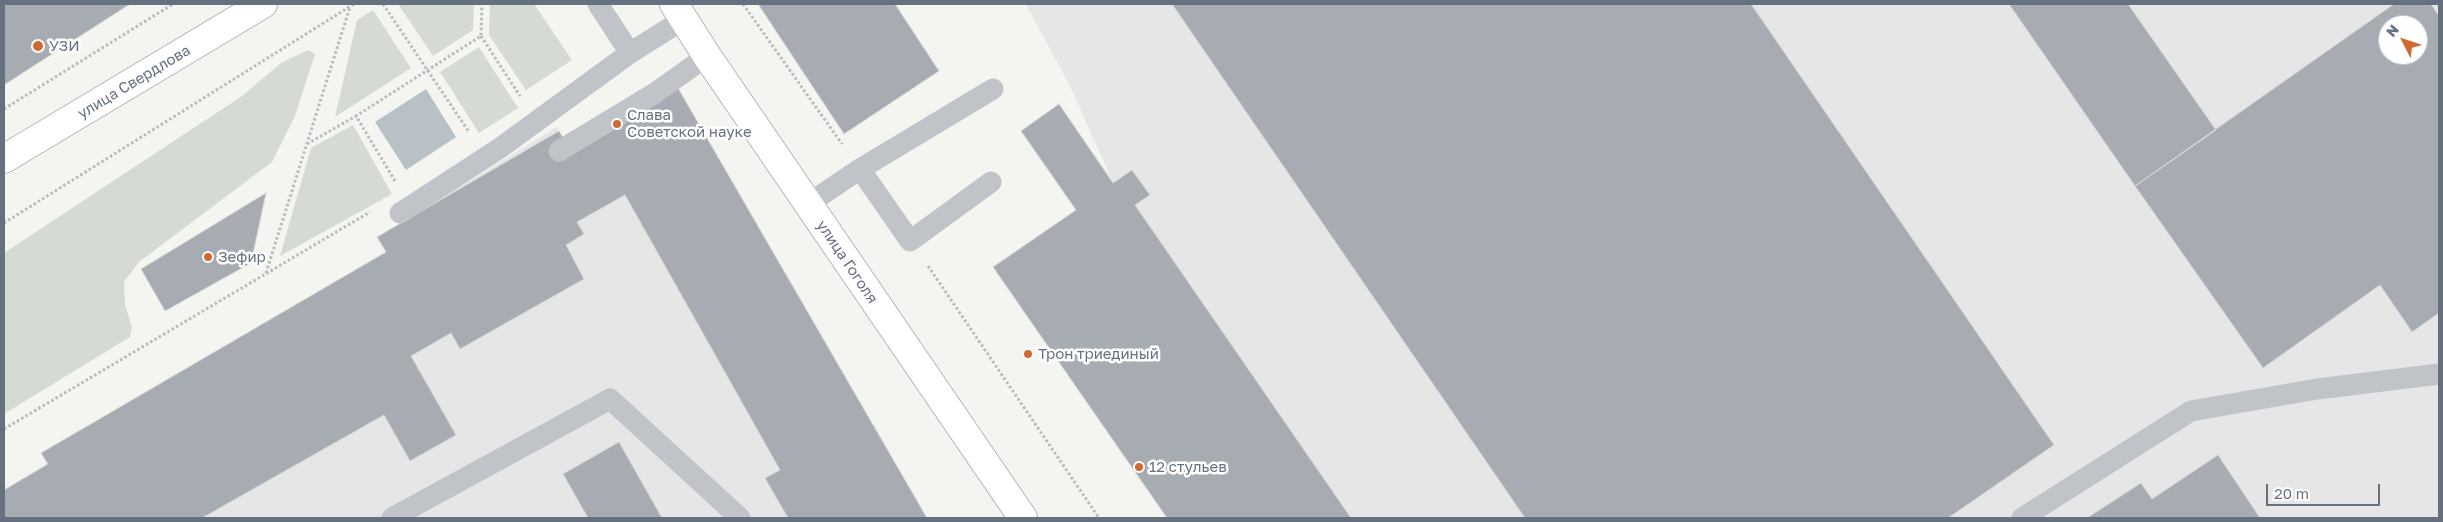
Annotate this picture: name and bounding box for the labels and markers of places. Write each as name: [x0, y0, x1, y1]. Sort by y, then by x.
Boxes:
place label: УЗИ: [49, 37, 80, 55]
marker: УЗИ: [31, 39, 45, 53]
place label: Слава Советской науке: [627, 106, 752, 141]
marker: Слава Советской науке: [611, 118, 623, 130]
place label: Зефир: [218, 248, 266, 266]
marker: Зефир: [202, 251, 214, 263]
place label: Трон триединый: [1038, 345, 1159, 363]
marker: Трон триединый: [1022, 348, 1034, 360]
place label: 12 стульев: [1149, 458, 1227, 476]
marker: 12 стульев: [1133, 461, 1145, 473]

